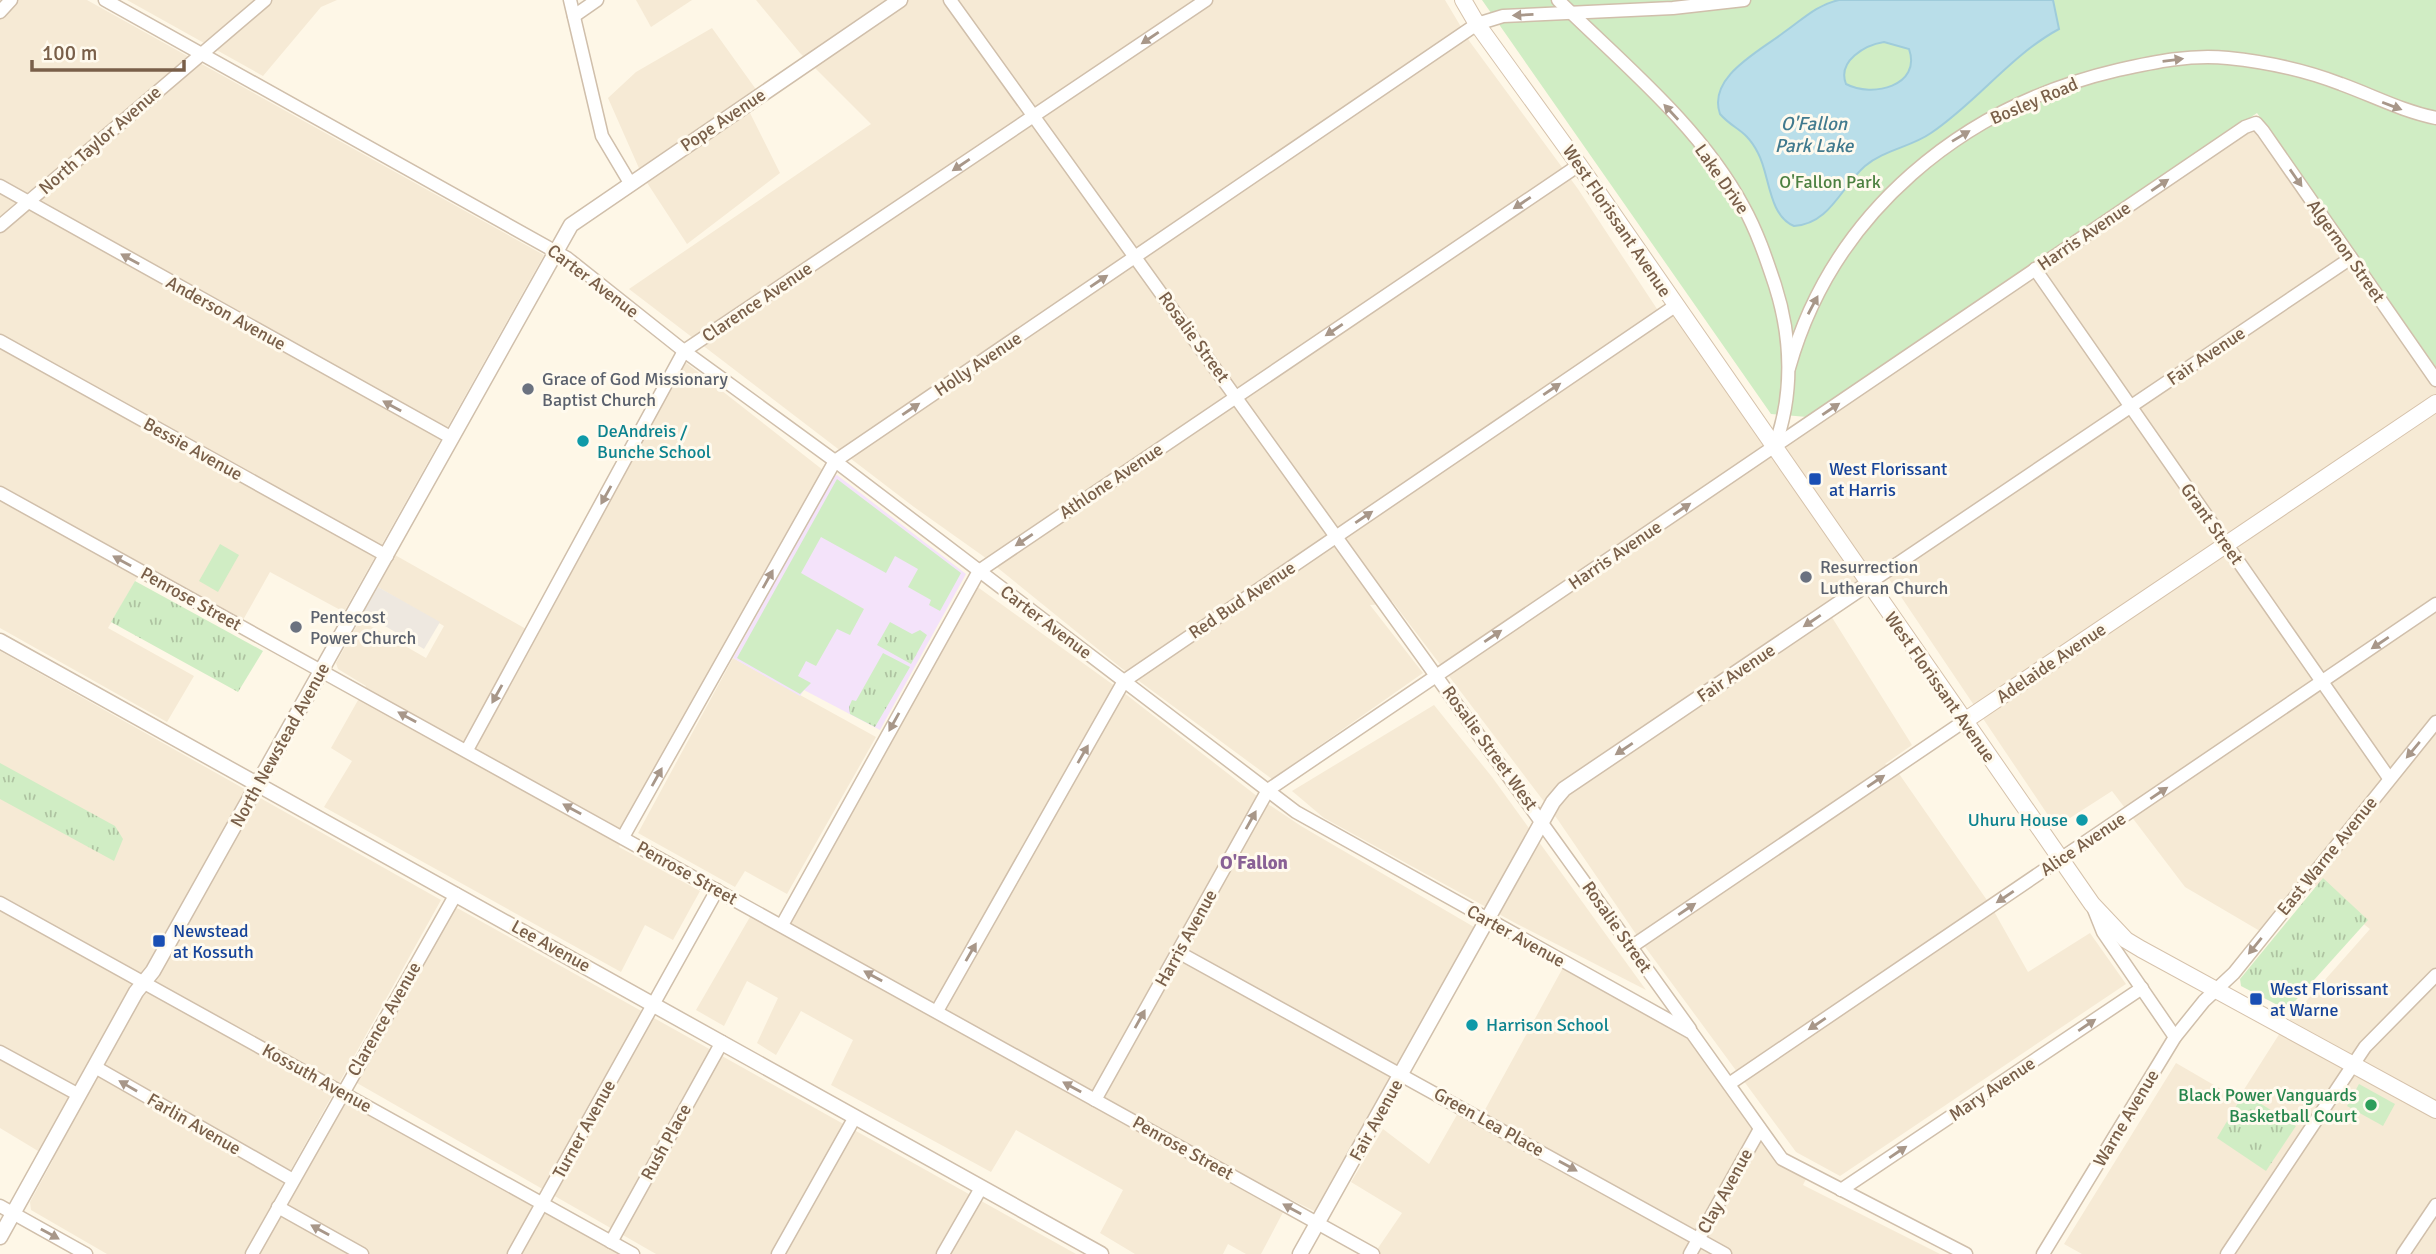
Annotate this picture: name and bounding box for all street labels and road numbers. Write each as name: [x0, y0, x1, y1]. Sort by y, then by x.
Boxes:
street label: Bosley Road: [1987, 73, 2081, 129]
street label: North Taylor Avenue: [34, 81, 166, 199]
street label: Pope Avenue: [676, 84, 770, 156]
street label: Lake Drive: [1690, 140, 1754, 218]
street label: West Florissant Avenue: [1558, 141, 1676, 301]
street label: Algernon Street: [2302, 195, 2390, 307]
street label: Harris Avenue: [2033, 197, 2135, 275]
street label: Carter Avenue: [543, 239, 643, 323]
street label: Clarence Avenue: [698, 257, 816, 347]
street label: Anderson Avenue: [162, 271, 290, 355]
street label: Rosalie Street: [1154, 287, 1234, 387]
street label: Fair Avenue: [2163, 322, 2249, 390]
street label: Holly Avenue: [930, 327, 1026, 401]
street label: Bessie Avenue: [140, 413, 246, 485]
street label: Athlone Avenue: [1055, 438, 1167, 524]
street label: Grant Street: [2176, 479, 2248, 569]
street label: Harris Avenue: [1564, 516, 1666, 594]
street label: Red Bud Avenue: [1185, 556, 1299, 644]
street label: Penrose Street: [137, 562, 245, 636]
street label: Carter Avenue: [996, 580, 1096, 664]
street label: West Florissant Avenue: [1880, 608, 2000, 766]
street label: Adelaide Avenue: [1992, 618, 2110, 708]
street label: Fair Avenue: [1693, 639, 1779, 707]
street label: North Newstead Avenue: [226, 659, 334, 831]
street label: Rosalie Street West: [1437, 681, 1543, 815]
street label: East Warne Avenue: [2272, 792, 2382, 920]
street label: Alice Avenue: [2036, 807, 2130, 881]
street label: Penrose Street: [633, 836, 741, 910]
street label: Rosalie Street: [1577, 877, 1657, 977]
street label: Harris Avenue: [1150, 885, 1222, 991]
street label: Carter Avenue: [1463, 900, 1569, 972]
street label: Lee Avenue: [508, 915, 594, 977]
street label: Clarence Avenue: [342, 958, 426, 1080]
street label: Kossuth Avenue: [258, 1039, 376, 1117]
street label: Mary Avenue: [1945, 1052, 2039, 1126]
street label: Warne Avenue: [2088, 1065, 2164, 1171]
street label: Fair Avenue: [1345, 1075, 1407, 1165]
street label: Turner Avenue: [548, 1076, 620, 1182]
street label: Green Lea Place: [1430, 1083, 1548, 1161]
street label: Farlin Avenue: [143, 1088, 245, 1160]
street label: Rush Place: [636, 1100, 696, 1184]
street label: Penrose Street: [1129, 1111, 1237, 1185]
street label: Clay Avenue: [1693, 1145, 1757, 1237]

